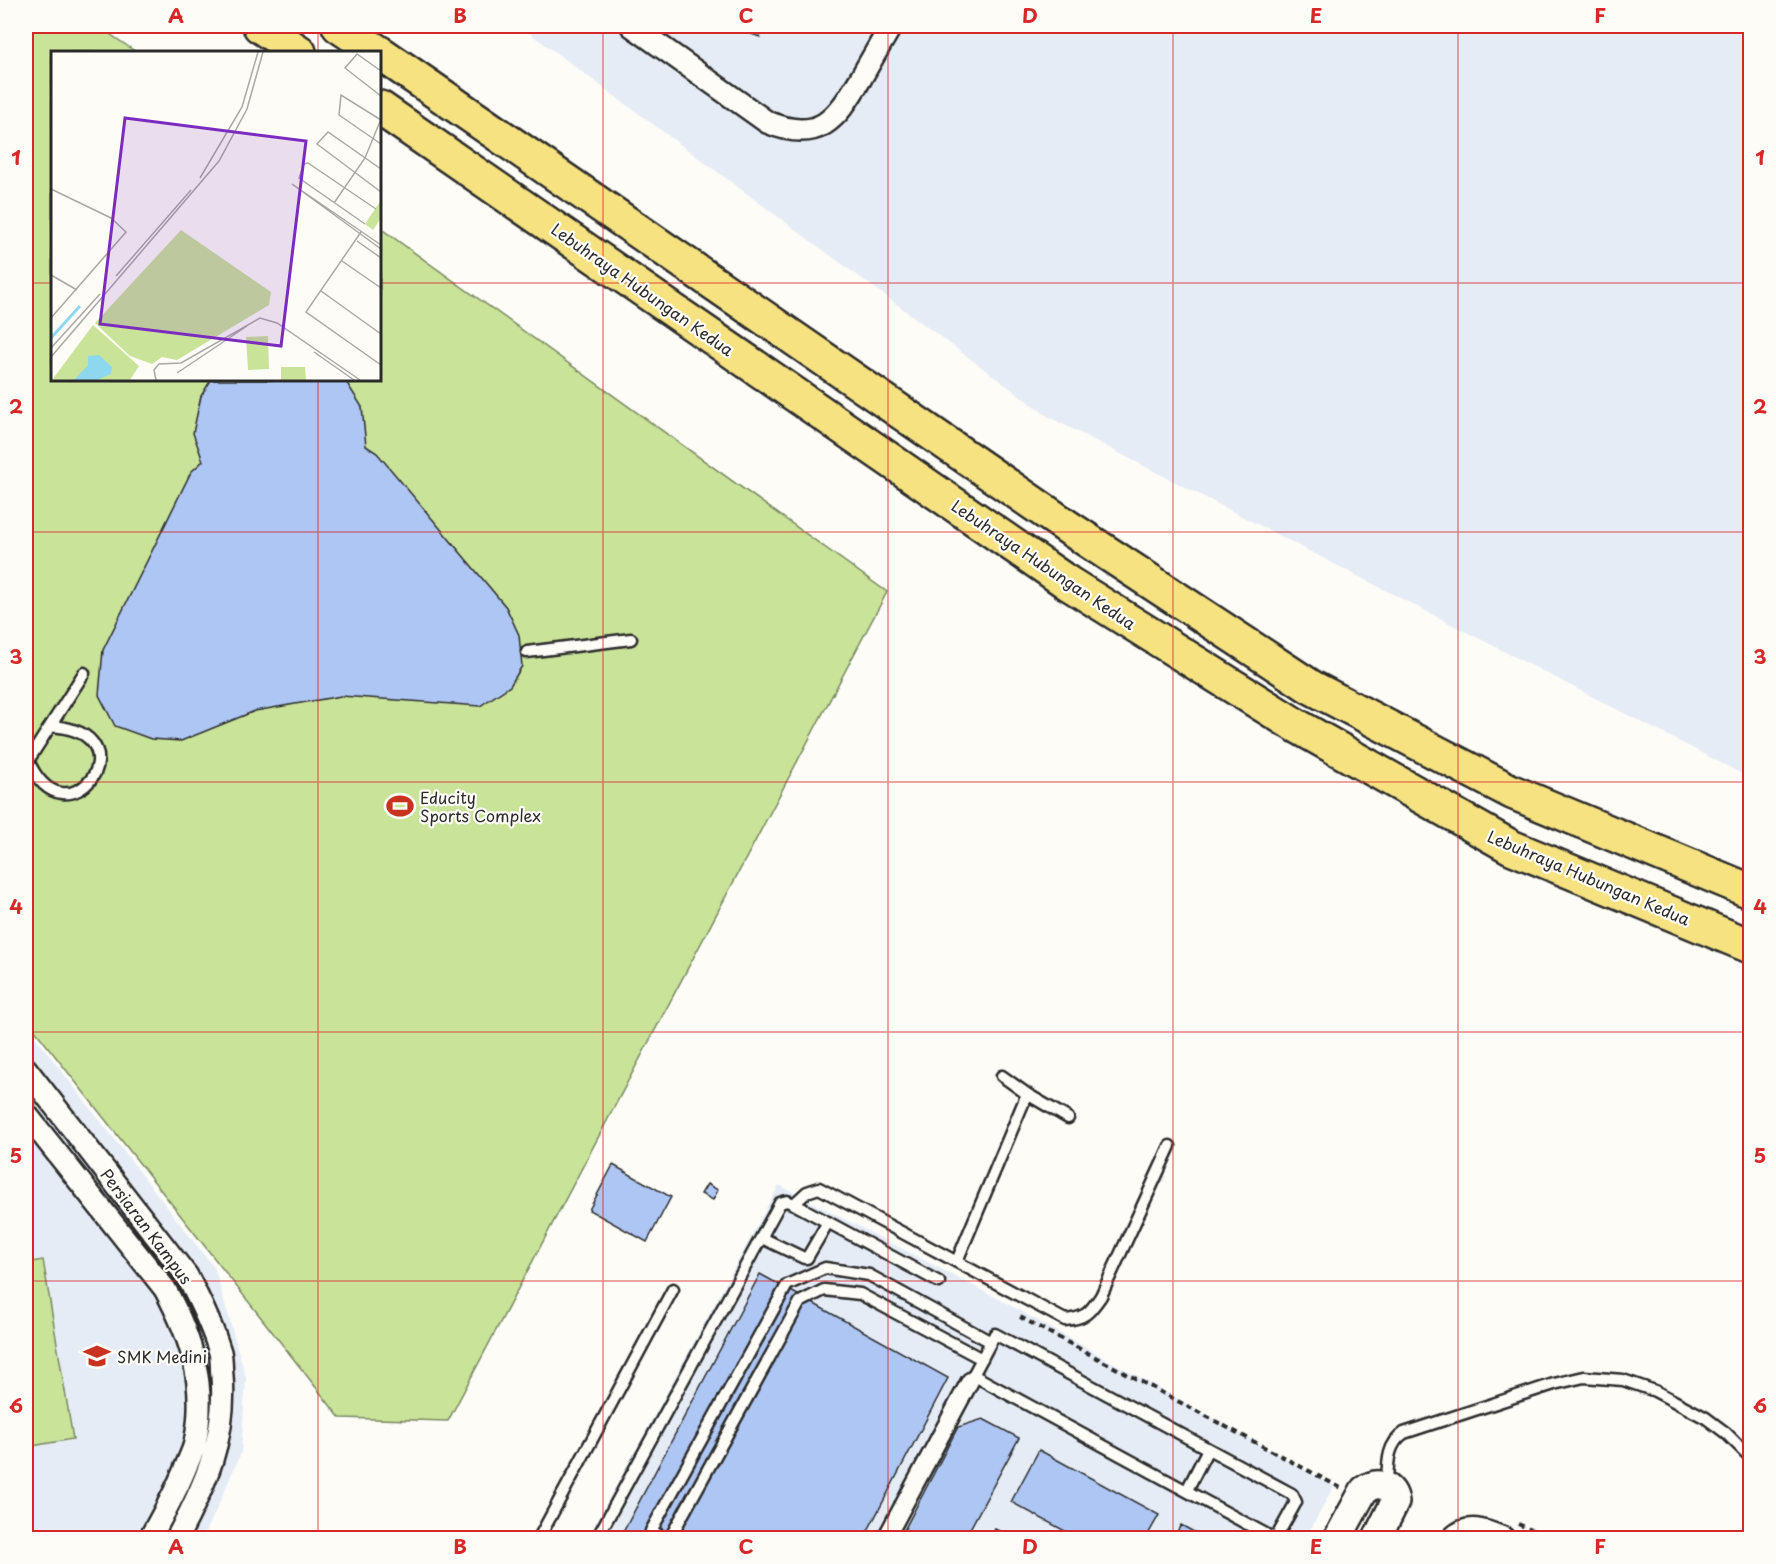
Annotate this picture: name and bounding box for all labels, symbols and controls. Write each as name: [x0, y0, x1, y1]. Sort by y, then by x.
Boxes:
text: A: [168, 0, 184, 30]
text: B: [453, 0, 467, 30]
text: C: [738, 0, 754, 30]
text: D: [1022, 0, 1038, 30]
text: E: [1310, 0, 1322, 30]
text: F: [1594, 0, 1606, 30]
inset map: [51, 51, 381, 381]
text: 1: [11, 142, 21, 172]
text: 1: [1755, 142, 1765, 172]
street label: Lebuhraya Hubungan Kedua: [547, 217, 739, 361]
text: 2: [9, 391, 23, 421]
text: 2: [1753, 391, 1767, 421]
street label: Lebuhraya Hubungan Kedua: [947, 493, 1141, 635]
text: 3: [9, 641, 23, 671]
text: 3: [1753, 641, 1767, 671]
place label: Educity Sports Complex: [420, 785, 541, 827]
sports icon: Educity Sports Complex: [385, 791, 415, 821]
street label: Lebuhraya Hubungan Kedua: [1484, 823, 1694, 931]
text: 4: [9, 891, 23, 921]
text: 4: [1753, 891, 1767, 921]
text: 5: [10, 1140, 22, 1170]
text: 5: [1754, 1140, 1766, 1170]
street label: Persiaran Kampus: [95, 1163, 199, 1289]
school or university icon: SMK Medini: [82, 1341, 112, 1371]
place label: SMK Medini: [117, 1344, 207, 1368]
text: 6: [9, 1390, 23, 1420]
text: 6: [1753, 1390, 1767, 1420]
text: A: [168, 1531, 184, 1561]
text: B: [453, 1531, 467, 1561]
text: C: [738, 1531, 754, 1561]
text: D: [1022, 1531, 1038, 1561]
text: E: [1310, 1531, 1322, 1561]
text: F: [1594, 1531, 1606, 1561]

